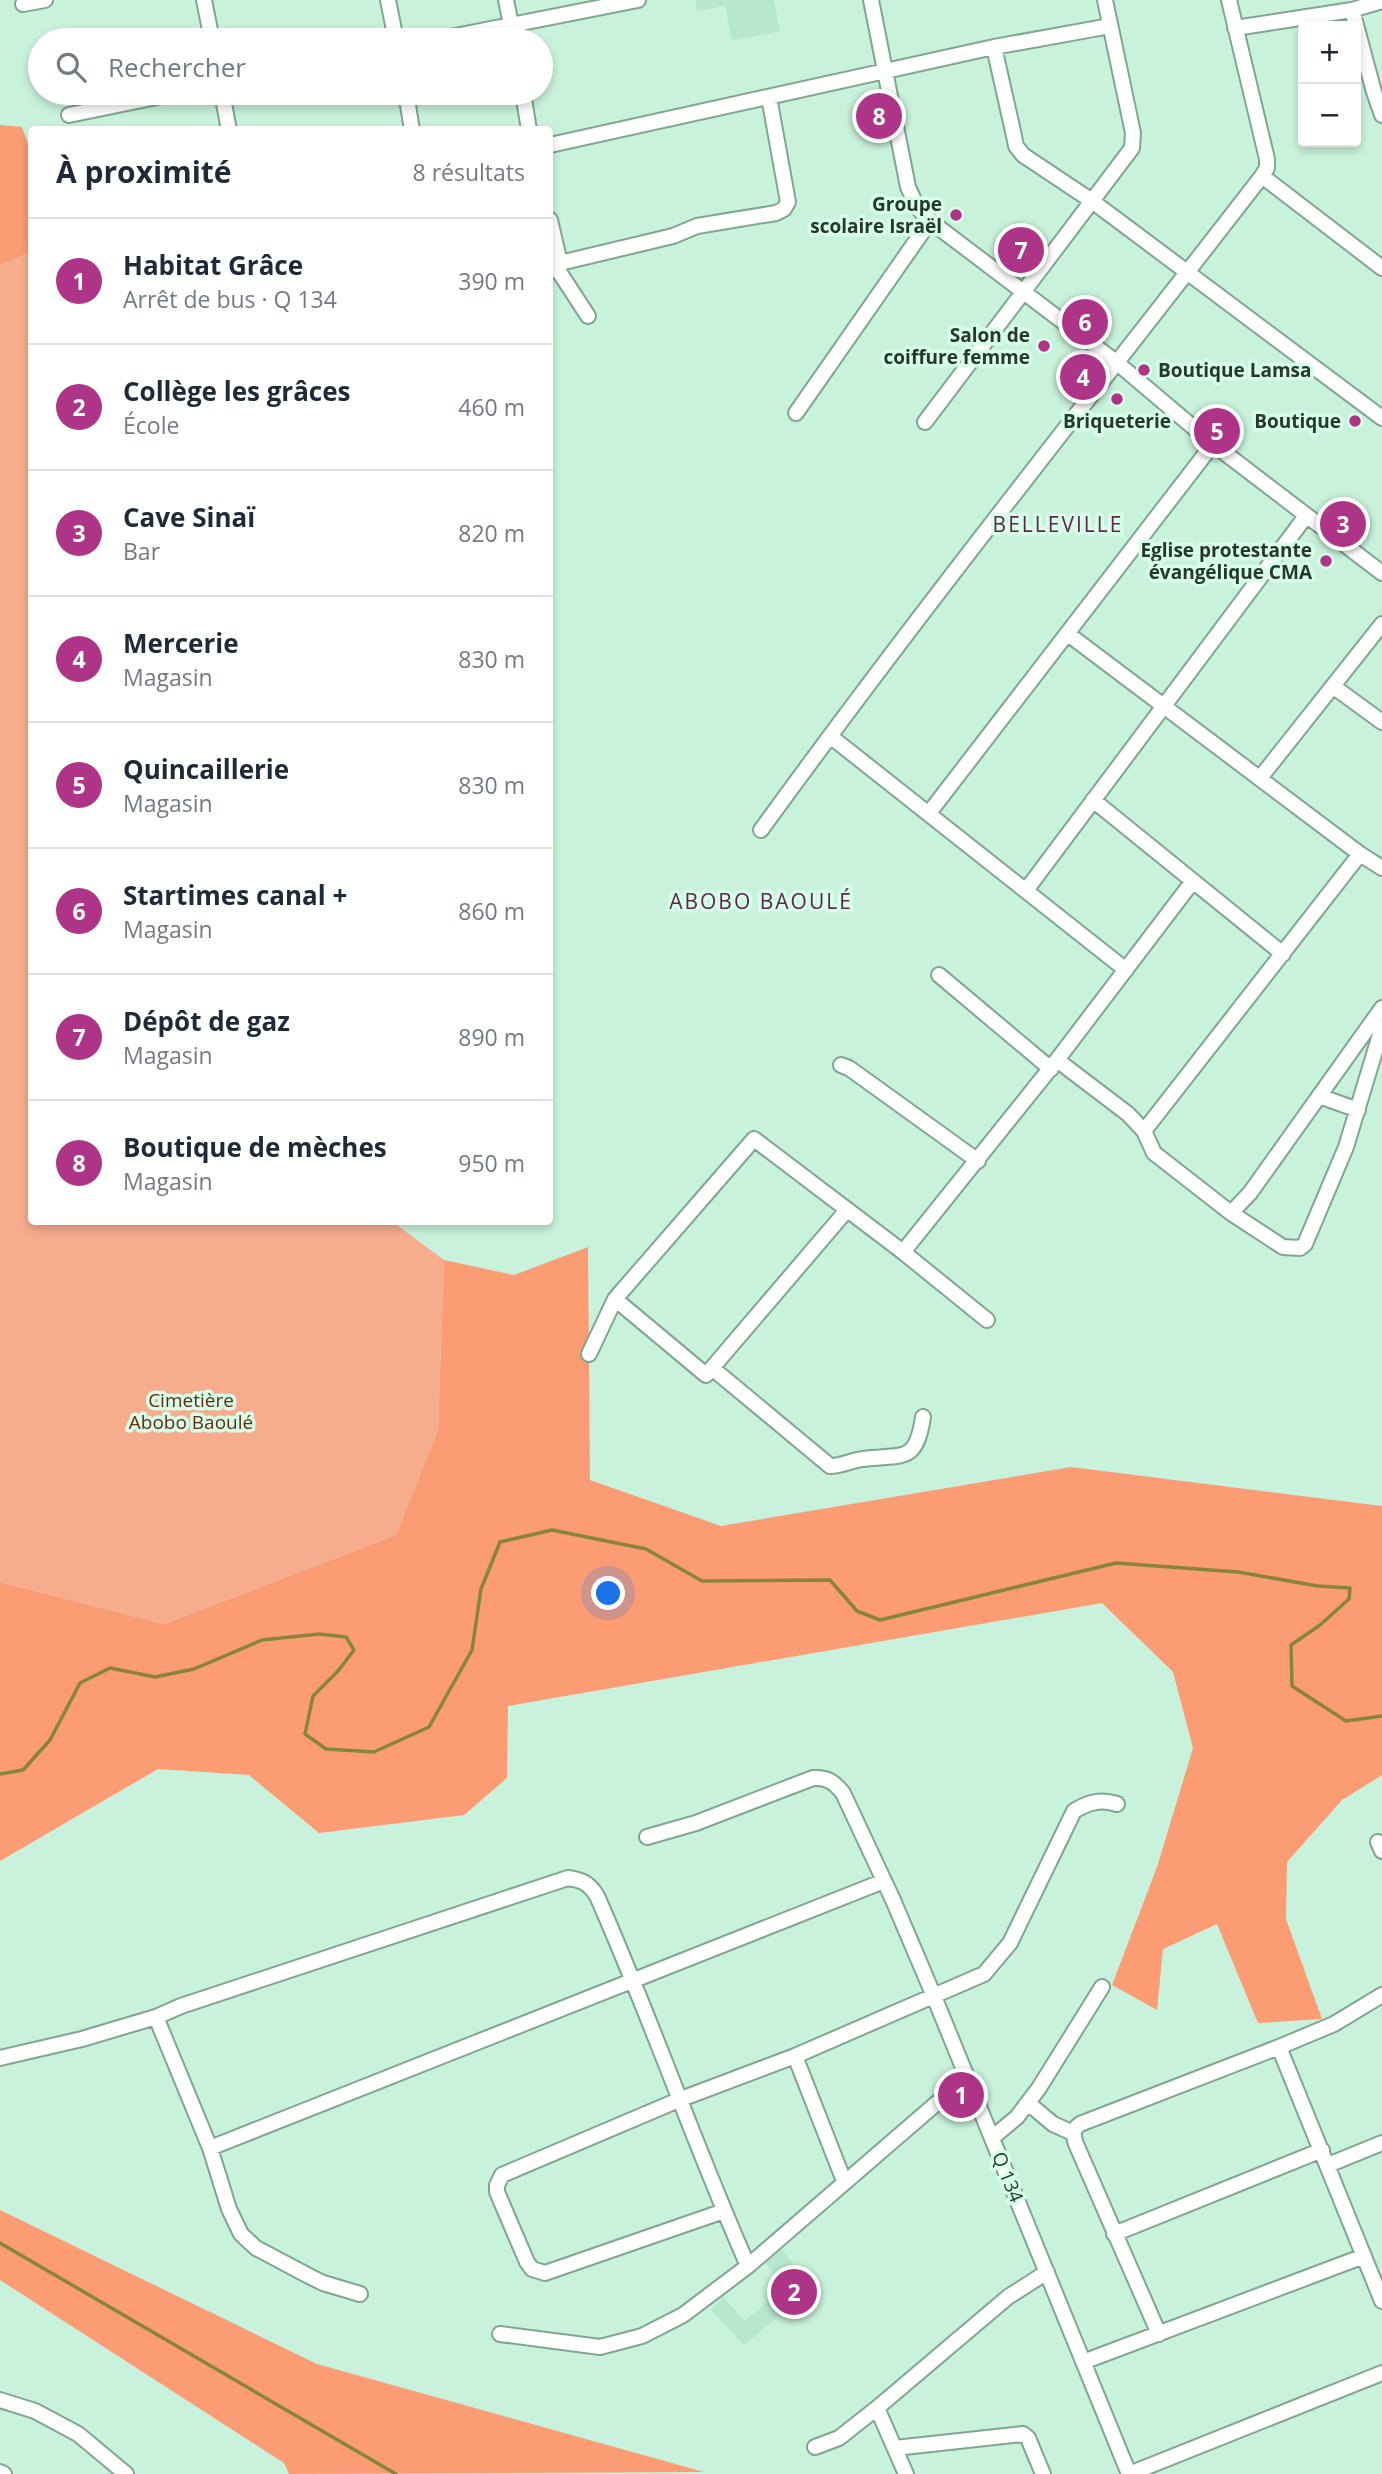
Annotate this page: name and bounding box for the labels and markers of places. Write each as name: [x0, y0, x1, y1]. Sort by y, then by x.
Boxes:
pin: 8: [856, 90, 902, 142]
place label: Groupe scolaire Israël: [810, 191, 942, 239]
marker: Groupe scolaire Israël: [948, 207, 964, 223]
pin: 7: [998, 224, 1044, 276]
pin: 6: [1062, 296, 1108, 348]
place label: Salon de coiffure femme: [884, 322, 1030, 370]
marker: Salon de coiffure femme: [1036, 338, 1052, 354]
pin: 4: [1060, 351, 1106, 403]
place label: Boutique Lamsa: [1158, 357, 1312, 383]
marker: Boutique Lamsa: [1136, 362, 1152, 378]
marker: Briqueterie: [1109, 391, 1125, 407]
pin: 5: [1194, 405, 1240, 457]
place label: Briqueterie: [1063, 408, 1171, 434]
place label: Boutique: [1254, 408, 1341, 434]
marker: Boutique: [1347, 413, 1363, 429]
pin: 3: [1320, 498, 1366, 550]
place label: Eglise protestante évangélique CMA: [1140, 537, 1313, 585]
marker: Eglise protestante évangélique CMA: [1318, 553, 1334, 569]
pin: 1: [938, 2069, 984, 2121]
pin: 2: [771, 2266, 817, 2318]

